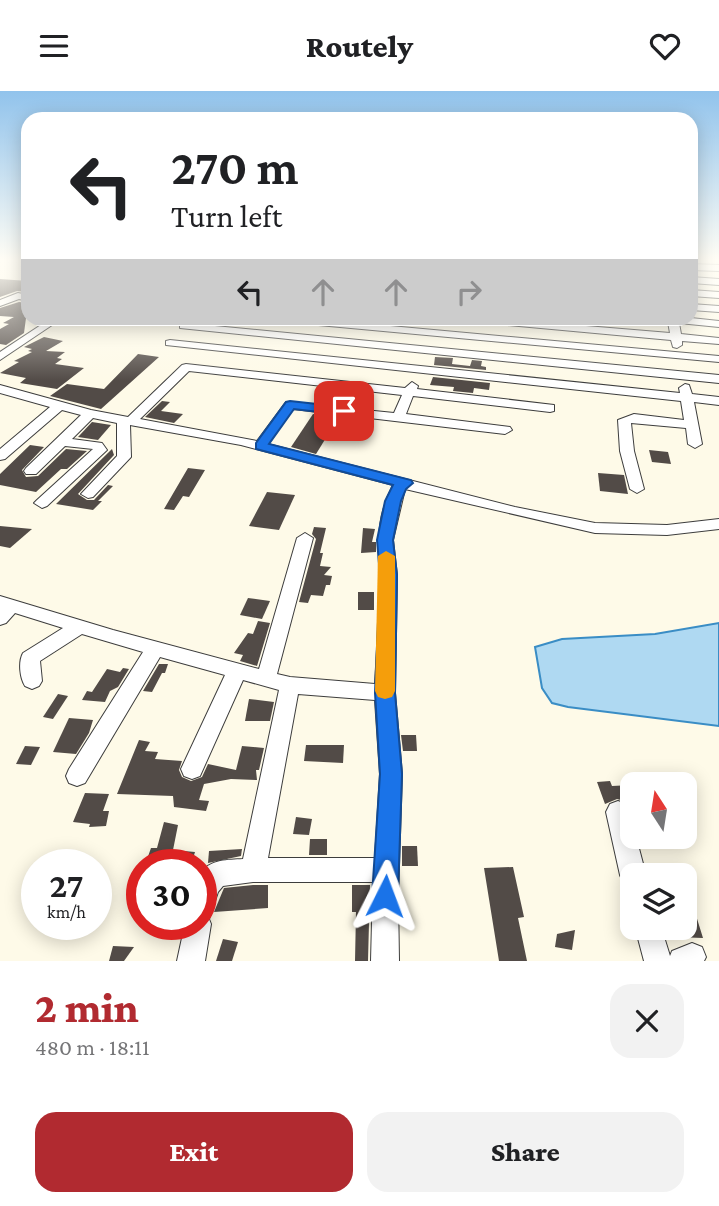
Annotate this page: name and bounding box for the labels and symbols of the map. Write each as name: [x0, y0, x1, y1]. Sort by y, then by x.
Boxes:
pin: [314, 381, 374, 441]
north arrow: [620, 772, 696, 849]
speed limit sign: 30: [126, 849, 217, 940]
position arrow: [348, 859, 422, 933]

